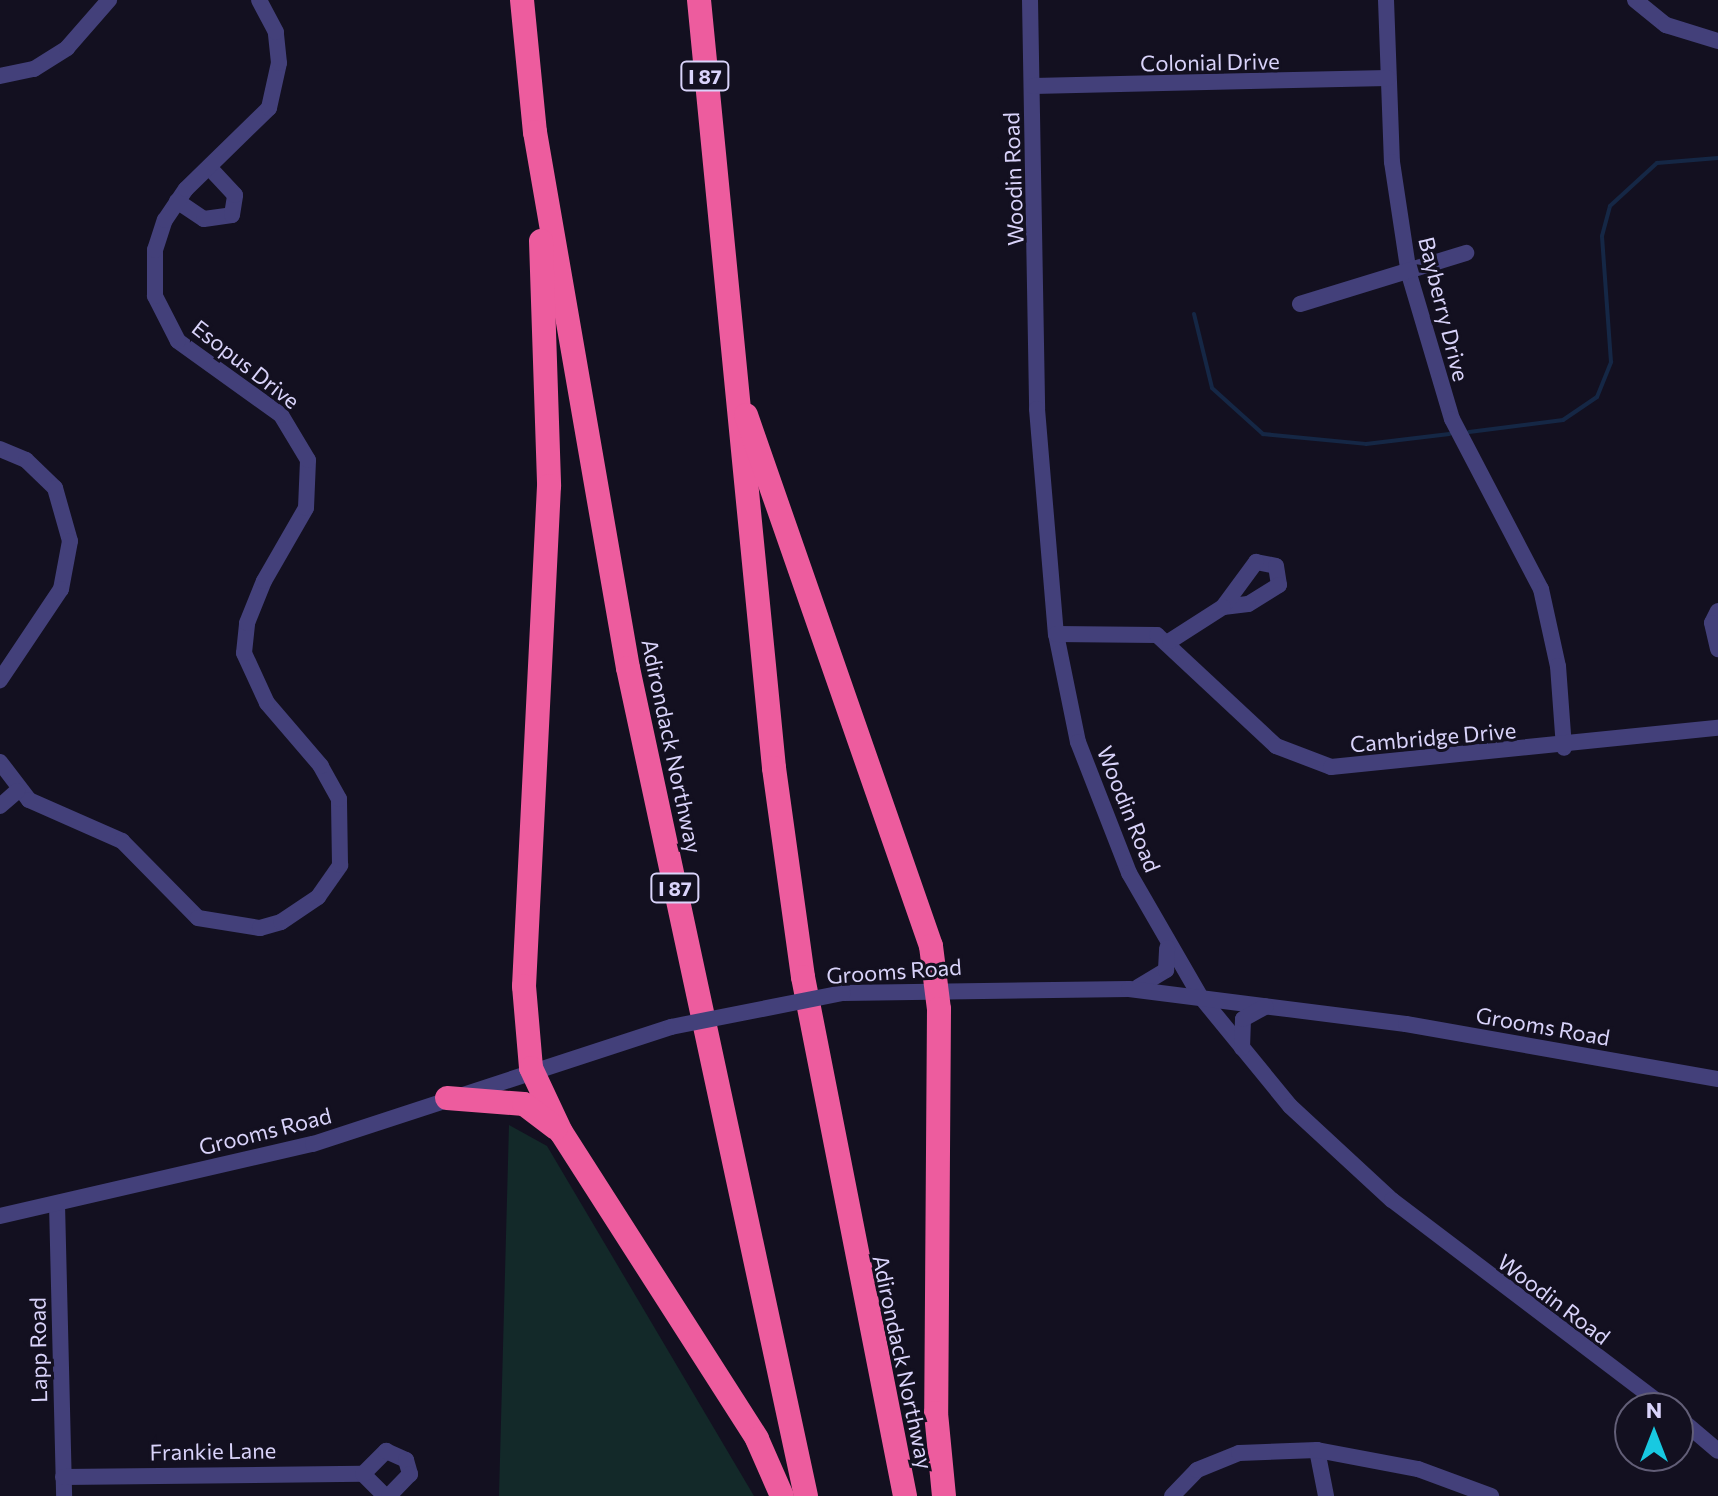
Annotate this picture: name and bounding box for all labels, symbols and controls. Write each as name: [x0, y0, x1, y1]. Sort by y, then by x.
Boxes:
street label: Colonial Drive: [1140, 48, 1280, 76]
road number: I 87: [679, 60, 731, 92]
street label: Woodin Road: [997, 112, 1029, 246]
street label: Bayberry Drive: [1413, 234, 1475, 384]
street label: Esopus Drive: [187, 314, 305, 414]
street label: Adirondack Northway: [636, 636, 708, 856]
street label: Cambridge Drive: [1349, 717, 1517, 757]
street label: Woodin Road: [1092, 742, 1166, 876]
road number: I 87: [649, 872, 701, 904]
street label: Grooms Road: [825, 953, 963, 989]
street label: Grooms Road: [1474, 1001, 1612, 1051]
street label: Grooms Road: [196, 1102, 334, 1160]
street label: Woodin Road: [1493, 1248, 1615, 1350]
street label: Adirondack Northway: [867, 1252, 939, 1472]
street label: Lapp Road: [24, 1297, 52, 1403]
north arrow: [1614, 1392, 1694, 1472]
text: N: [1646, 1396, 1662, 1423]
street label: Frankie Lane: [149, 1437, 277, 1465]

